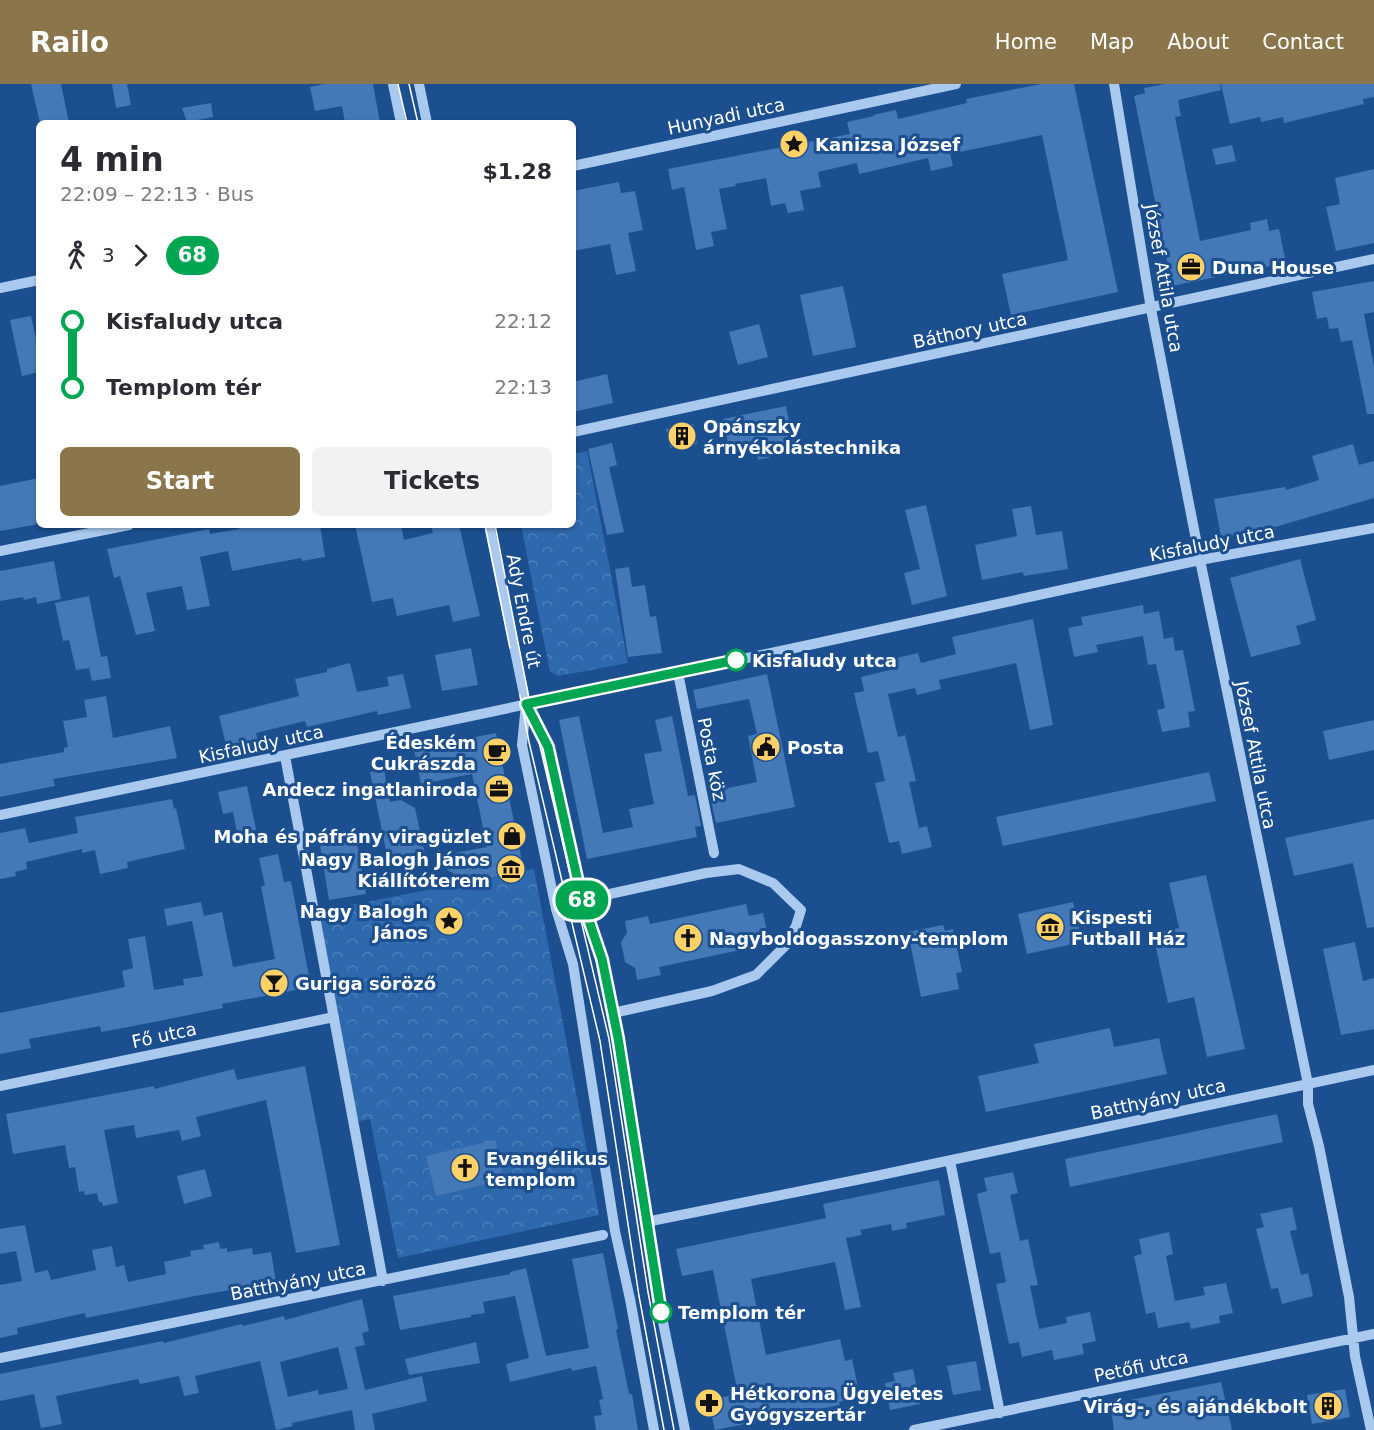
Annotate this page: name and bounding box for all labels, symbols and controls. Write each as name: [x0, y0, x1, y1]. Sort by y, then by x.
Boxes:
text: Railo: [30, 26, 109, 59]
text: Home: [995, 30, 1057, 54]
text: Map: [1090, 30, 1134, 54]
text: About: [1167, 30, 1229, 54]
text: Contact: [1262, 30, 1344, 54]
street label: Hunyadi utca: [665, 93, 787, 139]
place icon: Kanizsa József: [778, 128, 810, 160]
place label: Kanizsa József: [815, 134, 960, 155]
text: 4 min: [60, 140, 164, 179]
text: $1.28: [482, 159, 552, 184]
text: 22:09 – 22:13 · Bus: [60, 182, 254, 206]
street label: József Attila utca: [1140, 201, 1187, 354]
icon: walk: [60, 239, 93, 272]
icon: forward: [124, 239, 157, 272]
text: 3: [102, 243, 115, 267]
text: 68: [178, 243, 207, 267]
office icon: Duna House: [1175, 251, 1207, 283]
place label: Duna House: [1212, 257, 1334, 278]
street label: Báthory utca: [911, 308, 1029, 352]
text: Kisfaludy utca: [106, 309, 283, 334]
text: 22:12: [494, 309, 552, 333]
text: Templom tér: [106, 375, 261, 400]
text: 22:13: [494, 375, 552, 399]
place label: Opánszky árnyékolástechnika: [703, 416, 901, 458]
building icon: Opánszky árnyékolástechnika: [666, 420, 698, 452]
button: Start: [60, 447, 300, 516]
button: Tickets: [312, 447, 552, 516]
street label: Kisfaludy utca: [1148, 521, 1276, 565]
street label: Ady Endre út: [503, 552, 545, 670]
marker: Kisfaludy utca: [725, 649, 747, 671]
place label: Kisfaludy utca: [752, 650, 897, 671]
street label: József Attila utca: [1231, 678, 1281, 831]
street label: Posta köz: [694, 715, 730, 803]
street label: Kisfaludy utca: [197, 721, 325, 767]
public building icon: Posta: [750, 731, 782, 763]
place label: Édeském Cukrászda: [371, 732, 476, 774]
cafe icon: Édeském Cukrászda: [481, 736, 513, 768]
place label: Posta: [787, 737, 844, 758]
office icon: Andecz ingatlaniroda: [483, 773, 515, 805]
place label: Andecz ingatlaniroda: [263, 779, 478, 800]
shop icon: Moha és páfrány viragüzlet: [496, 820, 528, 852]
place label: Moha és páfrány viragüzlet: [214, 826, 491, 847]
place label: Nagy Balogh János Kiállítóterem: [301, 849, 490, 891]
museum icon: Nagy Balogh János Kiállítóterem: [495, 853, 527, 885]
line badge: 68: [555, 880, 609, 920]
text: 68: [567, 888, 597, 912]
place label: Nagy Balogh János: [300, 901, 428, 943]
place icon: Nagy Balogh János: [433, 905, 465, 937]
place label: Kispesti Futball Ház: [1071, 907, 1185, 949]
museum icon: Kispesti Futball Ház: [1034, 911, 1066, 943]
church icon: Nagyboldogasszony-templom: [672, 922, 704, 954]
place label: Nagyboldogasszony-templom: [709, 928, 1009, 949]
bar icon: Guriga söröző: [258, 967, 290, 999]
place label: Guriga söröző: [295, 973, 436, 994]
street label: Fő utca: [130, 1018, 198, 1052]
street label: Batthyány utca: [1088, 1074, 1228, 1124]
place label: Evangélikus templom: [486, 1148, 608, 1190]
church icon: Evangélikus templom: [449, 1152, 481, 1184]
street label: Batthyány utca: [228, 1258, 368, 1304]
marker: Templom tér: [650, 1301, 672, 1323]
place label: Templom tér: [678, 1302, 805, 1323]
street label: Petőfi utca: [1092, 1346, 1190, 1386]
place label: Hétkorona Ügyeletes Gyógyszertár: [730, 1383, 944, 1425]
pharmacy icon: Hétkorona Ügyeletes Gyógyszertár: [693, 1387, 725, 1419]
building icon: Virág-, és ajándékbolt: [1312, 1390, 1344, 1422]
place label: Virág-, és ajándékbolt: [1083, 1396, 1307, 1417]

